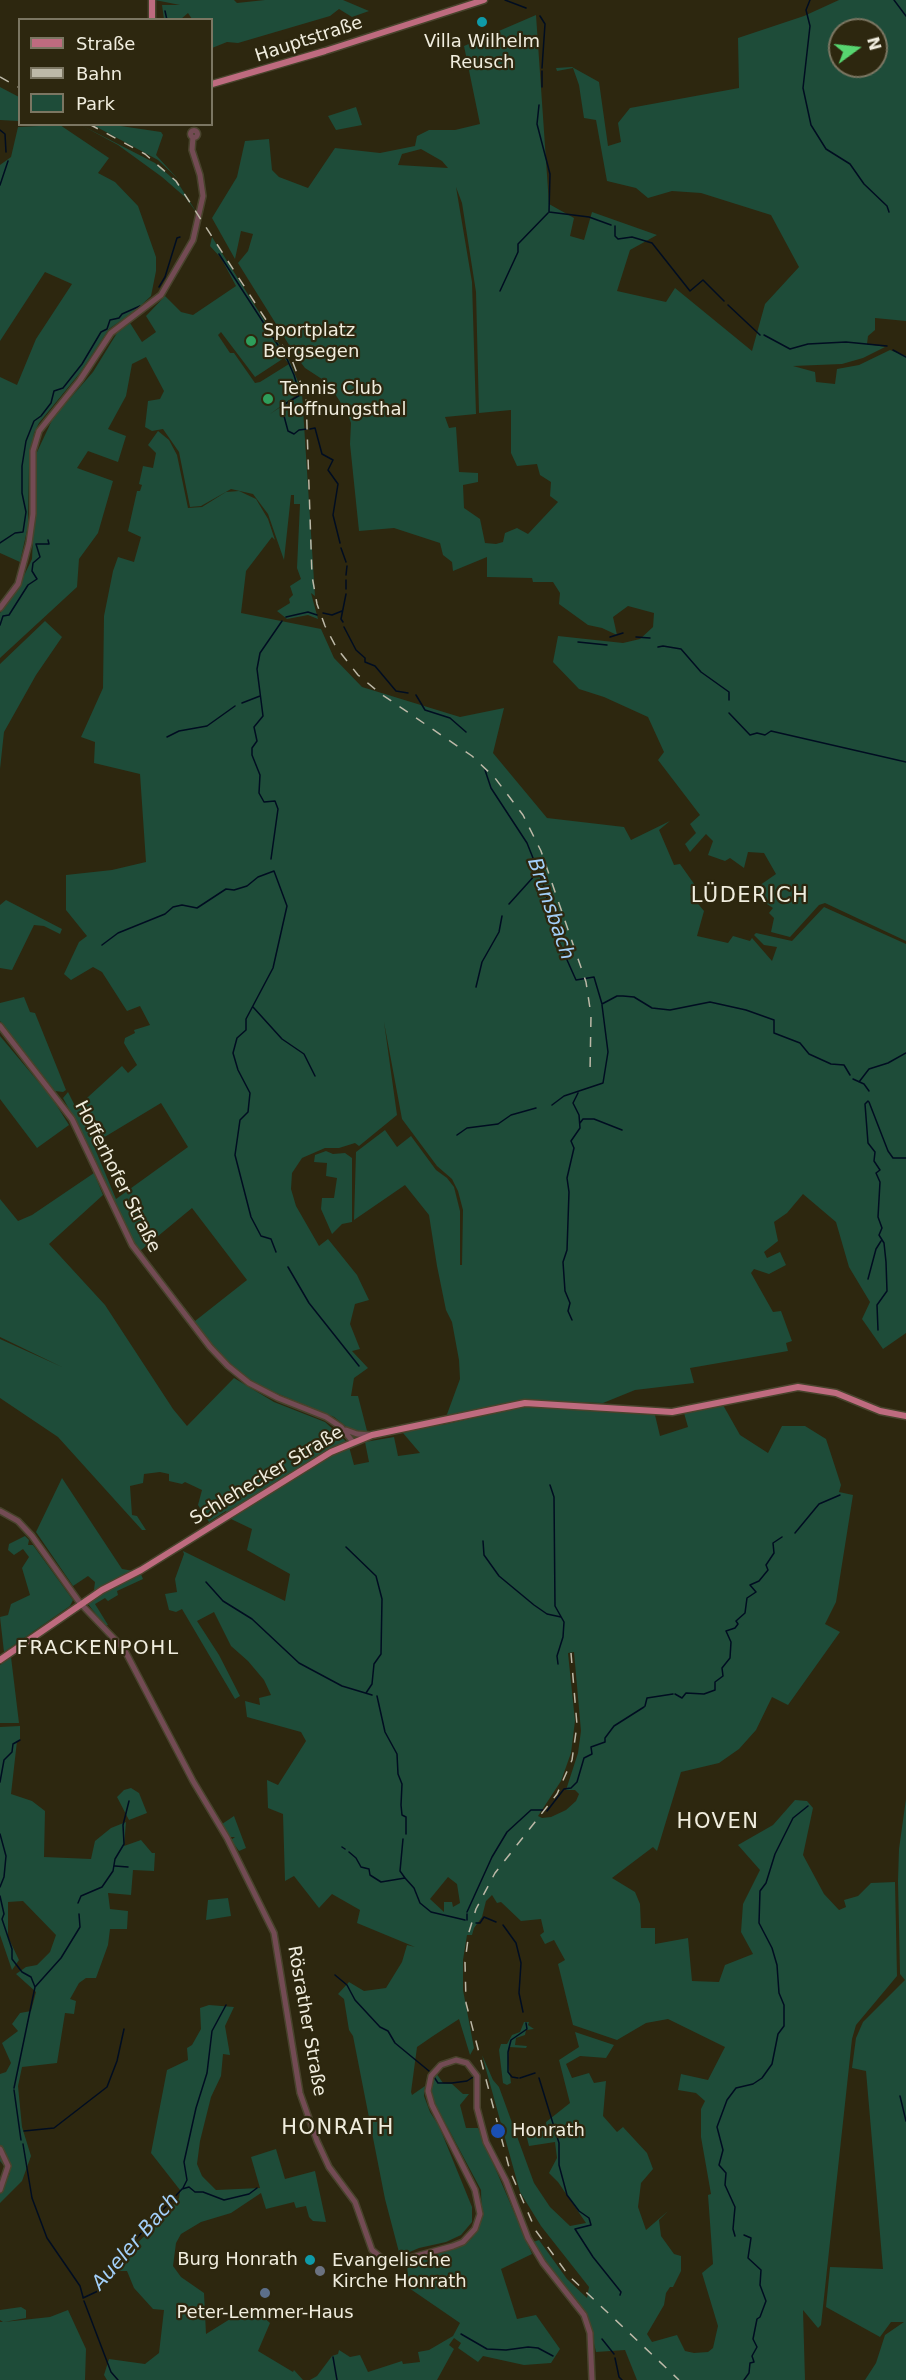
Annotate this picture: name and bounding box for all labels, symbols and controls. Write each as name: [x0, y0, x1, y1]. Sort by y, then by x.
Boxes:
street label: Hauptstraße: [253, 12, 365, 68]
marker: Villa Wilhelm Reusch: [475, 15, 489, 29]
legend: [18, 18, 213, 126]
north arrow: [828, 18, 888, 78]
place label: Villa Wilhelm Reusch: [424, 31, 540, 74]
text: Straße: [76, 33, 135, 54]
text: N: [863, 35, 885, 53]
text: Bahn: [76, 63, 122, 84]
text: Park: [76, 93, 115, 114]
place label: Sportplatz Bergsegen: [263, 320, 359, 362]
marker: Sportplatz Bergsegen: [244, 334, 258, 348]
place label: Tennis Club Hoffnungsthal: [280, 378, 406, 420]
marker: Tennis Club Hoffnungsthal: [261, 392, 275, 406]
water label: Brunsbach: [521, 855, 579, 963]
district label: LÜDERICH: [691, 884, 809, 910]
street label: Hofferhofer Straße: [69, 1098, 165, 1256]
street label: Schlehecker Straße: [187, 1422, 347, 1530]
district label: FRACKENPOHL: [16, 1637, 180, 1661]
district label: HOVEN: [677, 1810, 759, 1836]
street label: Rösrather Straße: [282, 1944, 330, 2098]
district label: HONRATH: [281, 2116, 395, 2142]
place label: Honrath: [512, 2120, 585, 2142]
marker: Honrath: [489, 2122, 507, 2140]
water label: Aueler Bach: [87, 2189, 185, 2295]
place label: Burg Honrath: [177, 2249, 298, 2271]
place label: Evangelische Kirche Honrath: [332, 2250, 467, 2292]
marker: Burg Honrath: [303, 2253, 317, 2267]
marker: Evangelische Kirche Honrath: [313, 2264, 327, 2278]
marker: Peter-Lemmer-Haus: [258, 2286, 272, 2300]
place label: Peter-Lemmer-Haus: [176, 2302, 354, 2324]

